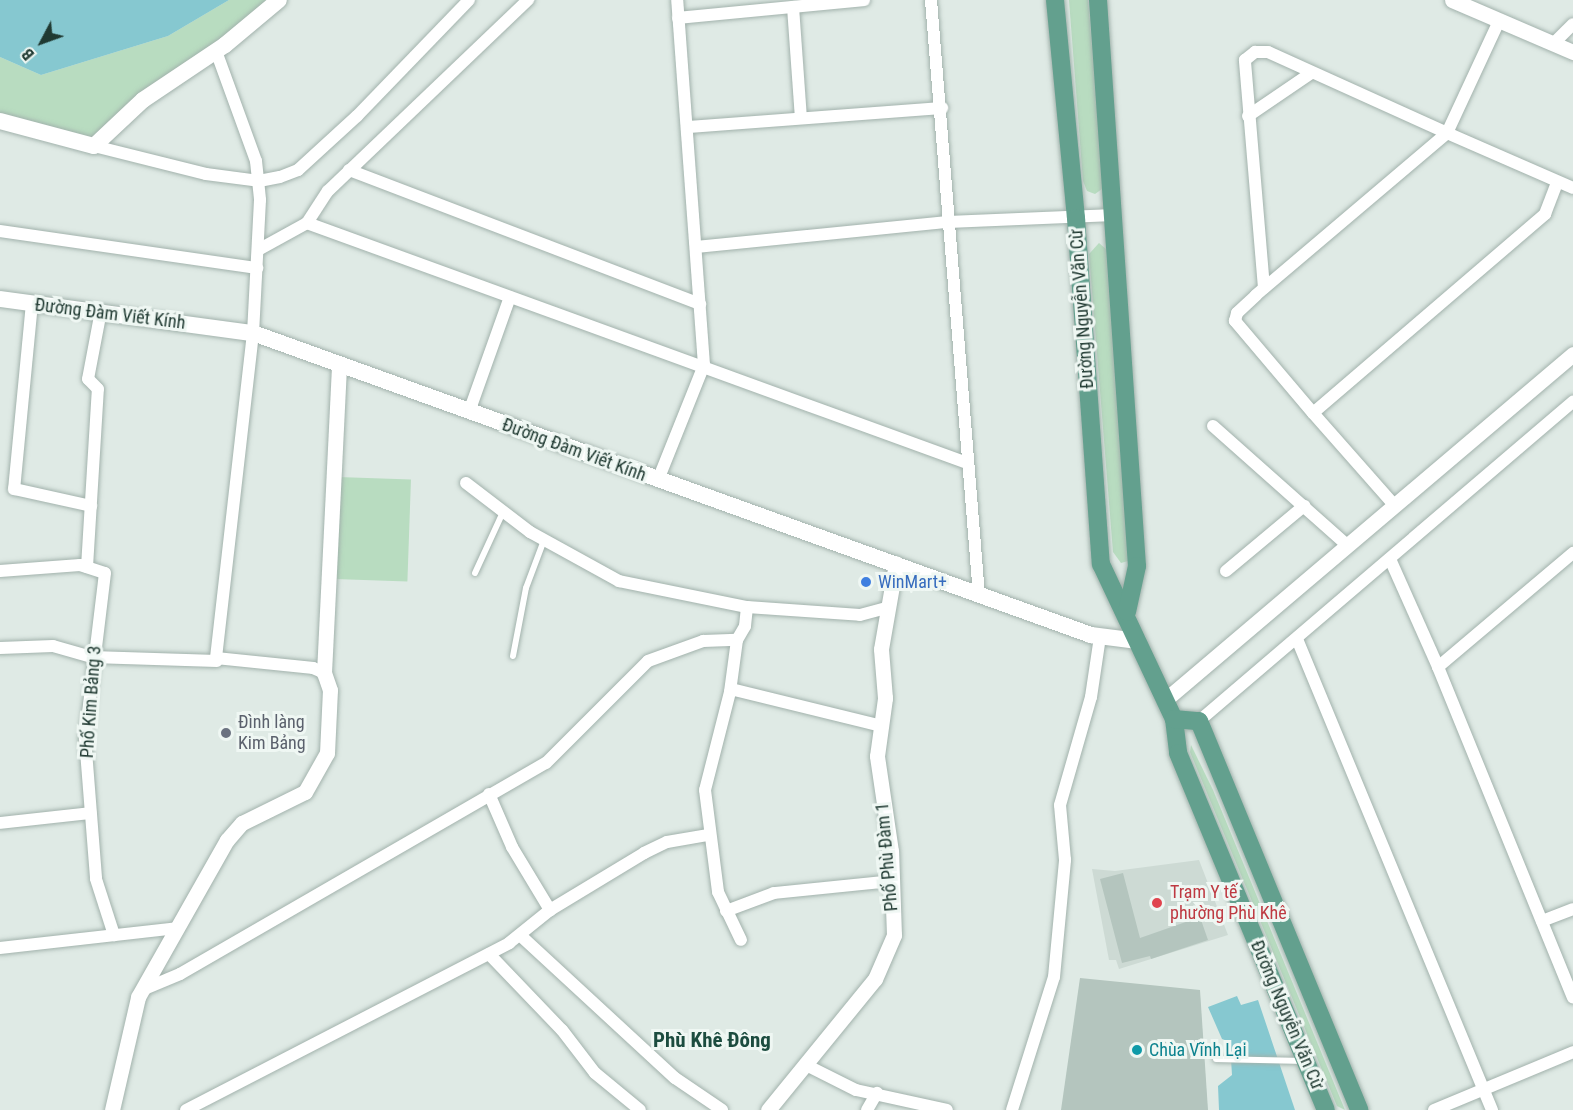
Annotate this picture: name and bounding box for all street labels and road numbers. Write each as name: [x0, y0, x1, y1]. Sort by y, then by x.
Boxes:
street label: Đường Nguyễn Văn Cừ: [1066, 229, 1098, 389]
street label: Đường Đàm Viết Kính: [33, 294, 187, 334]
street label: Đường Đàm Viết Kính: [499, 414, 649, 486]
street label: Phố Kim Bảng 3: [76, 645, 106, 759]
street label: Phố Phù Đàm 1: [871, 802, 903, 912]
street label: Đường Nguyễn Văn Cừ: [1246, 937, 1328, 1093]

